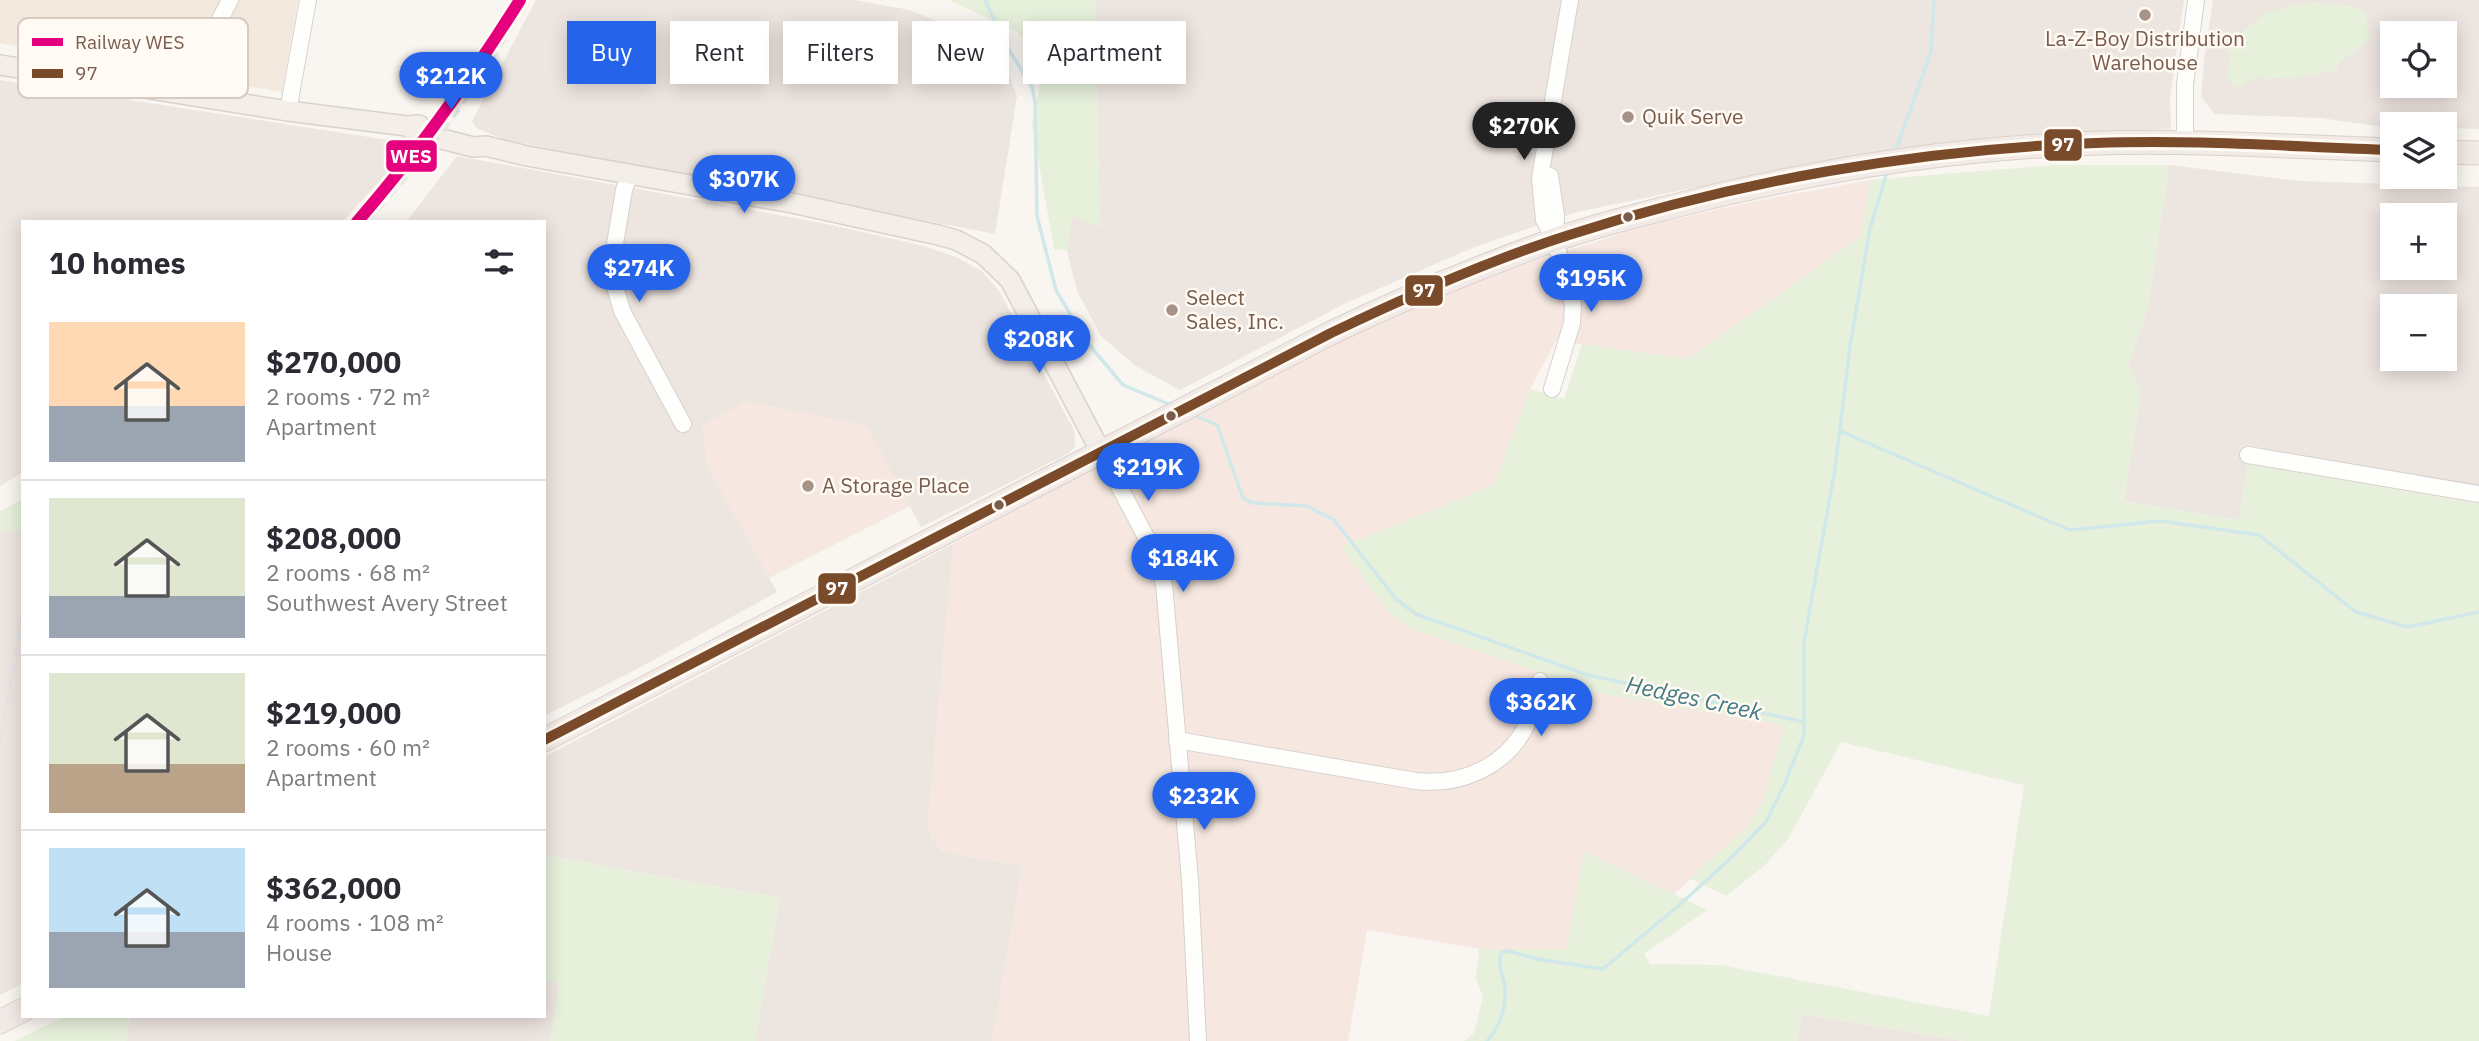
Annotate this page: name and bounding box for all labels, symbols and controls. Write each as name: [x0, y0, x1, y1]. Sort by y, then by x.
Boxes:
marker: La-Z-Boy Distribution Warehouse: [2137, 7, 2153, 23]
legend: [18, 18, 248, 98]
chip: Buy: [567, 21, 656, 84]
chip: Rent: [670, 21, 769, 84]
chip: Filters: [783, 21, 898, 84]
chip: New: [912, 21, 1009, 84]
chip: Apartment: [1023, 21, 1186, 84]
map controls: [2380, 21, 2457, 371]
button: locate: [2380, 21, 2457, 98]
place label: La-Z-Boy Distribution Warehouse: [2045, 24, 2245, 76]
text: Railway WES: [75, 30, 184, 54]
pin: $212K: [402, 52, 500, 112]
text: $212K: [415, 60, 487, 90]
text: 97: [75, 61, 98, 85]
pin: $270K: [1475, 102, 1573, 162]
place label: Quik Serve: [1642, 102, 1743, 130]
marker: Quik Serve: [1620, 109, 1636, 125]
text: $270K: [1488, 110, 1560, 140]
button: layers: [2380, 112, 2457, 189]
line badge: 97: [2043, 128, 2083, 162]
text: 97: [2052, 132, 2074, 156]
line badge: WES: [385, 139, 438, 173]
text: WES: [390, 144, 432, 168]
pin: $307K: [695, 156, 793, 215]
text: $307K: [708, 163, 780, 193]
button: +: [2380, 203, 2457, 280]
unlabelled marker: [1621, 210, 1635, 224]
text: 10 homes: [49, 243, 186, 282]
icon: filters: [480, 243, 518, 281]
pin: $274K: [590, 244, 688, 304]
text: $274K: [603, 252, 675, 282]
pin: $195K: [1542, 254, 1640, 314]
text: $195K: [1555, 262, 1627, 292]
line badge: 97: [1404, 274, 1444, 307]
text: 97: [1413, 278, 1435, 302]
place label: Select Sales, Inc.: [1186, 283, 1284, 335]
button: −: [2380, 294, 2457, 371]
marker: Select Sales, Inc.: [1164, 302, 1180, 318]
pin: $208K: [990, 316, 1088, 375]
text: $208K: [1003, 323, 1075, 353]
text: $270,000: [266, 342, 401, 381]
icon: home: [105, 350, 189, 434]
text: 2 rooms · 72 m²: [266, 381, 430, 411]
unlabelled marker: [1164, 409, 1178, 423]
text: Apartment: [266, 411, 377, 441]
pin: $219K: [1099, 444, 1197, 503]
text: $219K: [1112, 451, 1184, 481]
place label: A Storage Place: [822, 471, 970, 499]
marker: A Storage Place: [800, 478, 816, 494]
unlabelled marker: [992, 498, 1006, 512]
text: $208,000: [266, 518, 401, 557]
icon: home: [105, 526, 189, 610]
pin: $184K: [1134, 534, 1232, 594]
text: $184K: [1147, 542, 1219, 572]
text: 2 rooms · 68 m²: [266, 557, 430, 587]
line badge: 97: [817, 572, 857, 605]
text: 97: [826, 576, 848, 600]
text: Southwest Avery Street: [266, 587, 508, 617]
water label: Hedges Creek: [1624, 668, 1766, 726]
pin: $362K: [1492, 678, 1590, 738]
text: $362K: [1505, 686, 1577, 716]
text: $219,000: [266, 693, 401, 732]
icon: home: [105, 701, 189, 785]
text: 2 rooms · 60 m²: [266, 732, 430, 762]
text: Apartment: [266, 762, 377, 792]
pin: $232K: [1155, 772, 1253, 832]
text: $232K: [1168, 780, 1240, 810]
text: $362,000: [266, 868, 401, 907]
icon: home: [105, 876, 189, 960]
text: 4 rooms · 108 m²: [266, 907, 444, 937]
text: House: [266, 937, 332, 967]

